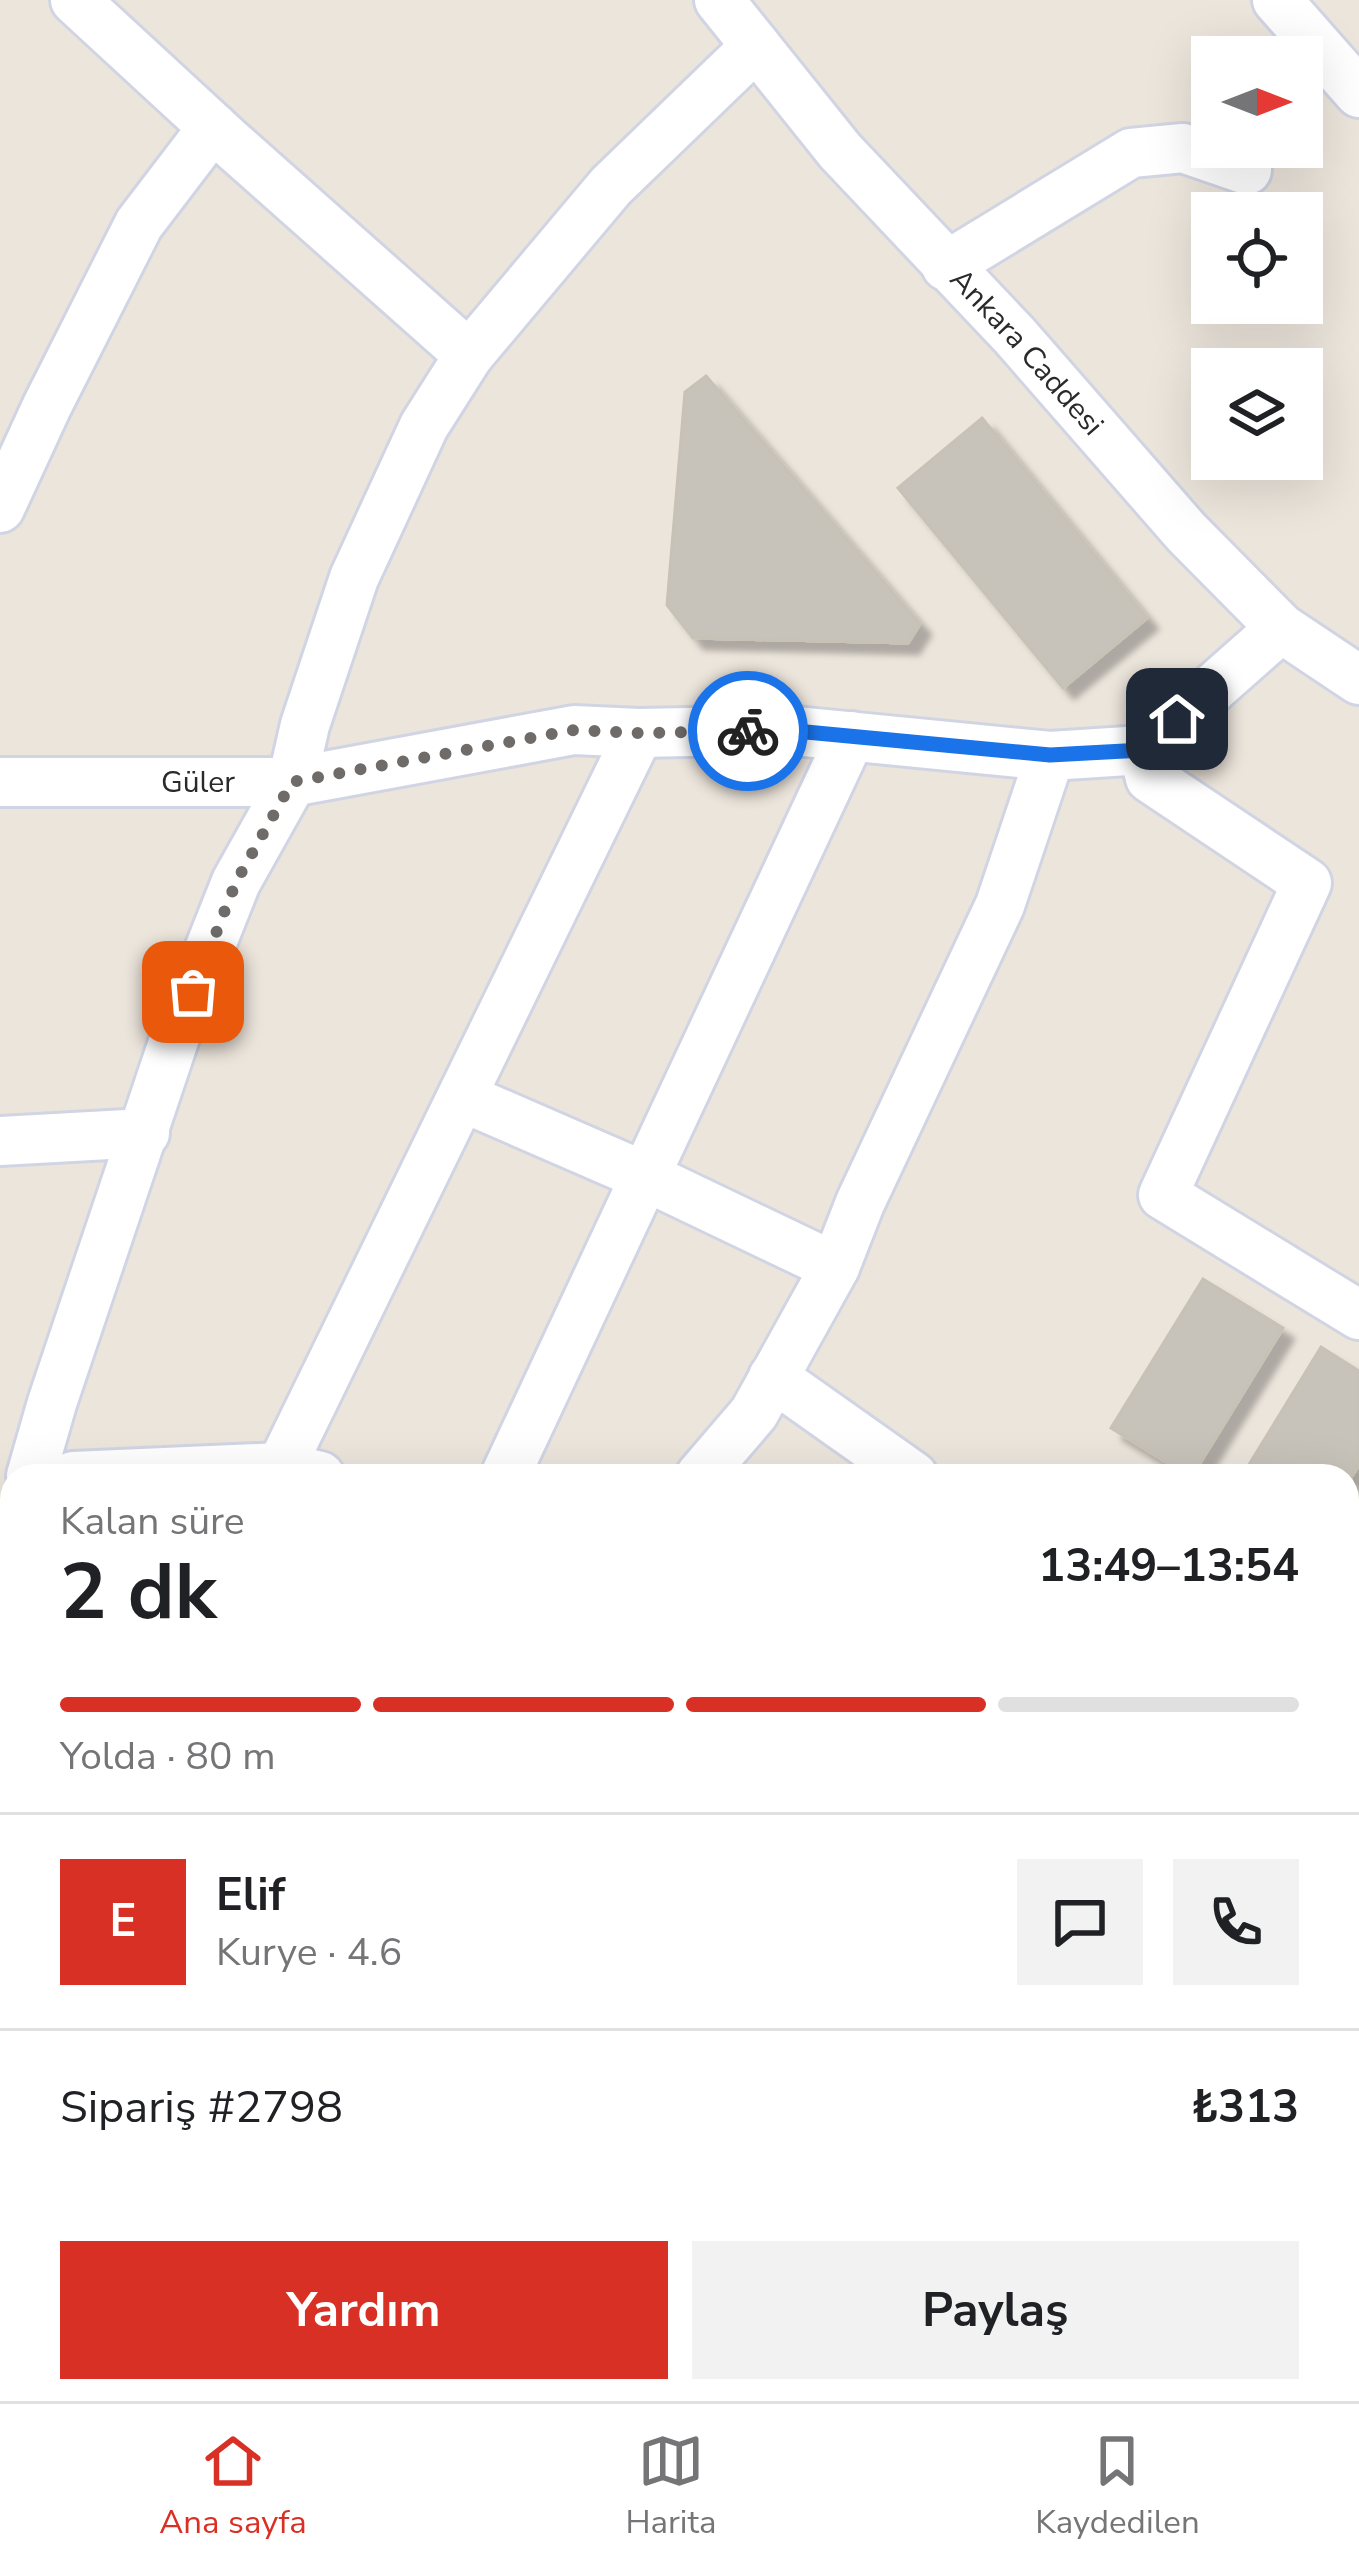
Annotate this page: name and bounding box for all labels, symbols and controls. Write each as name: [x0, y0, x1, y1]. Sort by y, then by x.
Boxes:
north arrow: [1191, 36, 1323, 168]
map controls: [1191, 36, 1323, 480]
button: locate: [1191, 192, 1323, 324]
street label: Ankara Caddesi: [941, 260, 1113, 445]
button: layers: [1191, 348, 1323, 480]
pin: [1126, 668, 1228, 770]
courier: [688, 671, 808, 791]
icon: home: [1144, 686, 1210, 752]
icon: bike: [715, 698, 781, 764]
street label: Güler: [161, 762, 235, 803]
pin: [142, 941, 244, 1043]
icon: bag: [160, 959, 226, 1025]
text: Kalan süre: [60, 1495, 245, 1548]
text: 13:49–13:54: [1038, 1536, 1299, 1597]
text: 2 dk: [60, 1539, 216, 1646]
text: Yolda · 80 m: [60, 1730, 276, 1783]
button: chat: [1017, 1859, 1143, 1985]
button: phone: [1173, 1859, 1299, 1985]
text: Elif: [216, 1865, 285, 1926]
text: E: [110, 1891, 136, 1952]
text: Kurye · 4.6: [216, 1926, 402, 1979]
text: Sipariş #2798: [60, 2077, 343, 2138]
text: ₺313: [1191, 2077, 1299, 2138]
button: Yardım: [60, 2241, 668, 2379]
button: Paylaş: [692, 2241, 1299, 2379]
tab: Ana sayfa: [159, 2428, 307, 2545]
tab: Harita: [625, 2428, 717, 2545]
tab: Kaydedilen: [1035, 2428, 1200, 2545]

